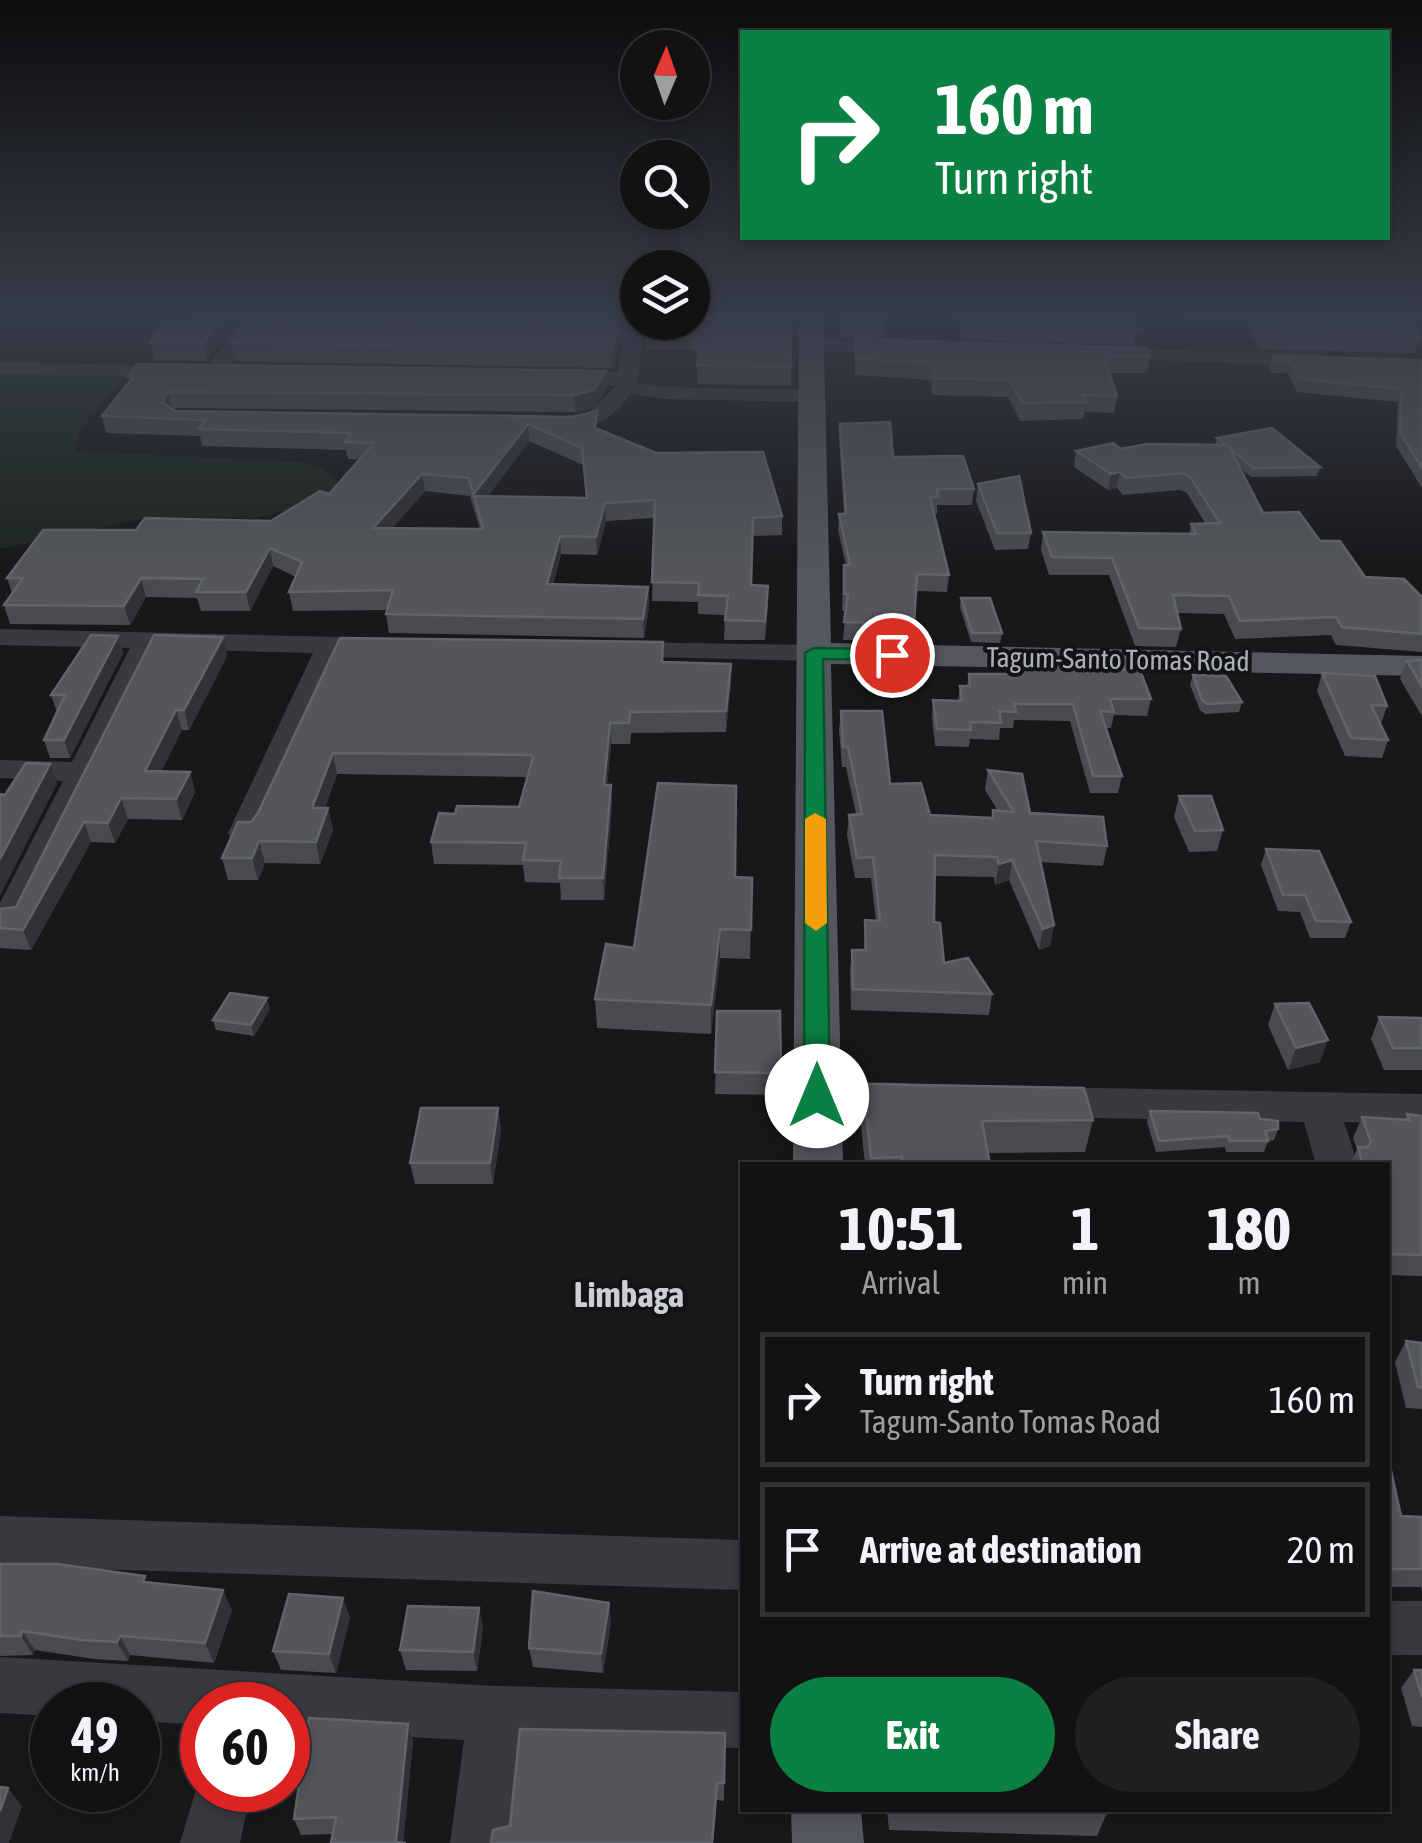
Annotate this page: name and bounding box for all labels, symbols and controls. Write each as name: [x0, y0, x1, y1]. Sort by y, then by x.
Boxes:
north arrow: [620, 30, 710, 120]
map controls: [620, 30, 710, 340]
text: 160 m: [935, 69, 1094, 149]
icon: right: [770, 70, 900, 200]
button: search: [620, 140, 710, 230]
text: Turn right: [935, 152, 1093, 204]
button: layers: [620, 250, 710, 340]
pin: [850, 613, 935, 698]
icon: arrive: [865, 628, 920, 683]
street label: Tagum-Santo Tomas Road: [986, 641, 1250, 677]
position arrow: [765, 1044, 869, 1148]
text: 10:51: [839, 1194, 963, 1263]
text: 1: [1071, 1194, 1099, 1263]
text: 180: [1207, 1194, 1291, 1263]
text: Arrival: [862, 1264, 940, 1301]
text: min: [1062, 1264, 1108, 1301]
text: m: [1237, 1264, 1261, 1301]
district label: Limbaga: [574, 1274, 684, 1314]
text: Turn right: [860, 1360, 994, 1403]
icon: right: [775, 1372, 830, 1427]
text: 160 m: [1269, 1378, 1355, 1421]
text: Tagum-Santo Tomas Road: [860, 1403, 1161, 1440]
icon: arrive: [775, 1522, 830, 1577]
text: Arrive at destination: [860, 1528, 1142, 1571]
text: 20 m: [1287, 1528, 1355, 1571]
button: Exit: [770, 1677, 1055, 1792]
button: Share: [1075, 1677, 1360, 1792]
speed limit sign: 60: [180, 1682, 310, 1812]
text: 49: [71, 1706, 118, 1764]
text: km/h: [70, 1758, 120, 1786]

